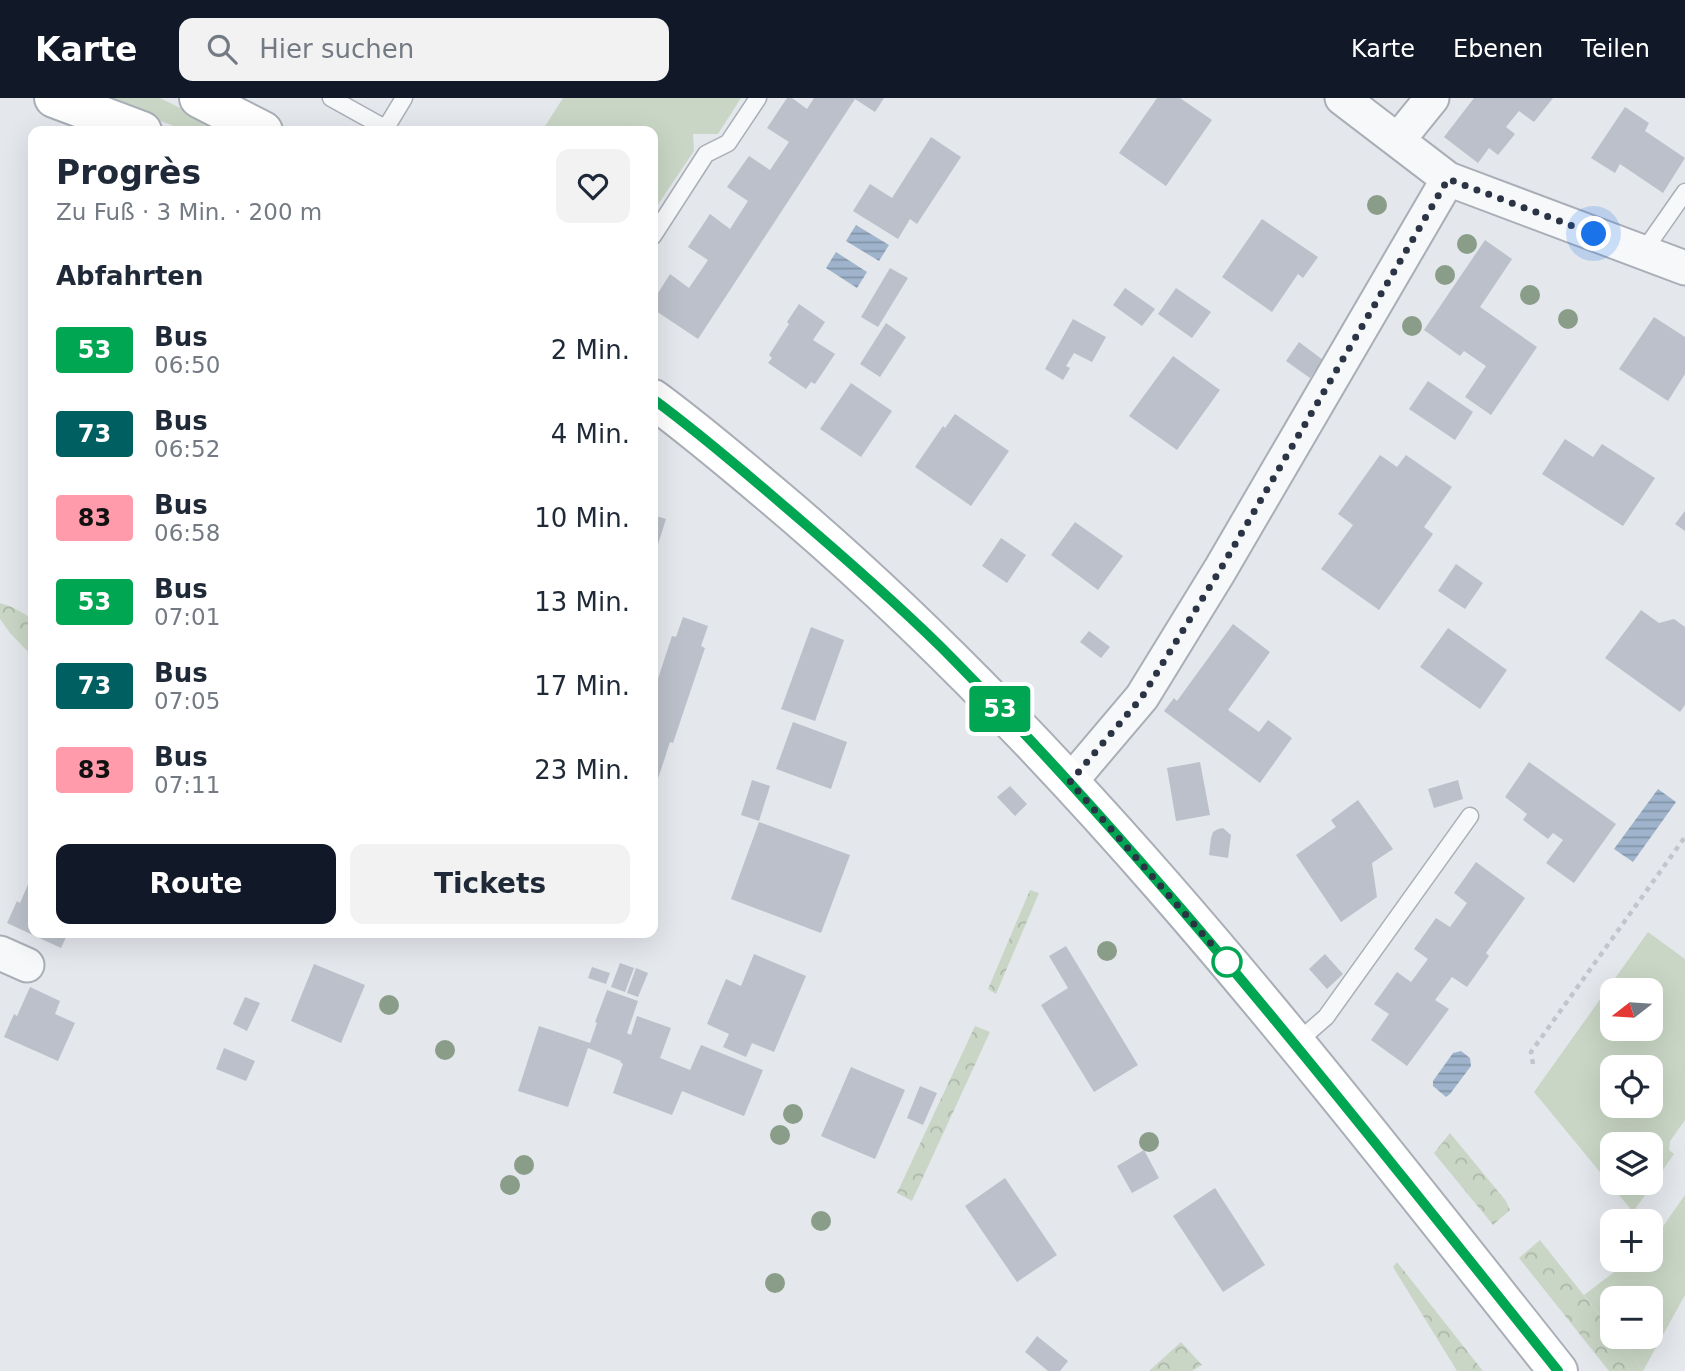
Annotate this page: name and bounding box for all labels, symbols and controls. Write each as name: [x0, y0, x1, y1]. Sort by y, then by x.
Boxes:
search box: [179, 18, 669, 81]
text: Karte: [35, 30, 137, 69]
icon: search: [203, 30, 241, 68]
text: Hier suchen: [259, 34, 414, 64]
text: Karte: [1351, 35, 1415, 63]
text: Ebenen: [1453, 35, 1543, 63]
text: Teilen: [1581, 35, 1650, 63]
button: heart: [556, 149, 630, 223]
text: Progrès: [56, 153, 201, 192]
text: Zu Fuß · 3 Min. · 200 m: [56, 199, 322, 225]
your location: [1576, 216, 1611, 251]
text: Abfahrten: [56, 261, 204, 291]
text: Bus: [154, 322, 208, 352]
text: 2 Min.: [551, 335, 630, 365]
text: 53: [78, 336, 111, 364]
text: 06:50: [154, 352, 220, 378]
text: Bus: [154, 406, 208, 436]
text: 4 Min.: [551, 419, 630, 449]
text: 73: [78, 420, 111, 448]
text: 06:52: [154, 436, 220, 462]
text: Bus: [154, 490, 208, 520]
text: 10 Min.: [534, 503, 630, 533]
text: 83: [78, 504, 111, 532]
text: 06:58: [154, 520, 220, 546]
text: Bus: [154, 574, 208, 604]
text: 13 Min.: [534, 587, 630, 617]
text: 53: [78, 588, 111, 616]
text: 07:01: [154, 604, 220, 630]
text: Bus: [154, 658, 208, 688]
text: 17 Min.: [534, 671, 630, 701]
text: 73: [78, 672, 111, 700]
line badge: 53: [968, 686, 1032, 732]
text: 07:05: [154, 688, 220, 714]
text: 53: [983, 695, 1017, 723]
text: Bus: [154, 742, 208, 772]
text: 23 Min.: [534, 755, 630, 785]
text: 83: [78, 756, 111, 784]
text: 07:11: [154, 772, 220, 798]
button: Route: [56, 844, 336, 924]
button: Tickets: [350, 844, 630, 924]
unlabelled marker: [1212, 947, 1242, 977]
north arrow: [1600, 978, 1662, 1041]
map controls: [1600, 978, 1663, 1349]
button: locate: [1600, 1055, 1663, 1118]
button: layers: [1600, 1132, 1663, 1195]
button: +: [1600, 1209, 1663, 1272]
button: −: [1600, 1286, 1663, 1349]

